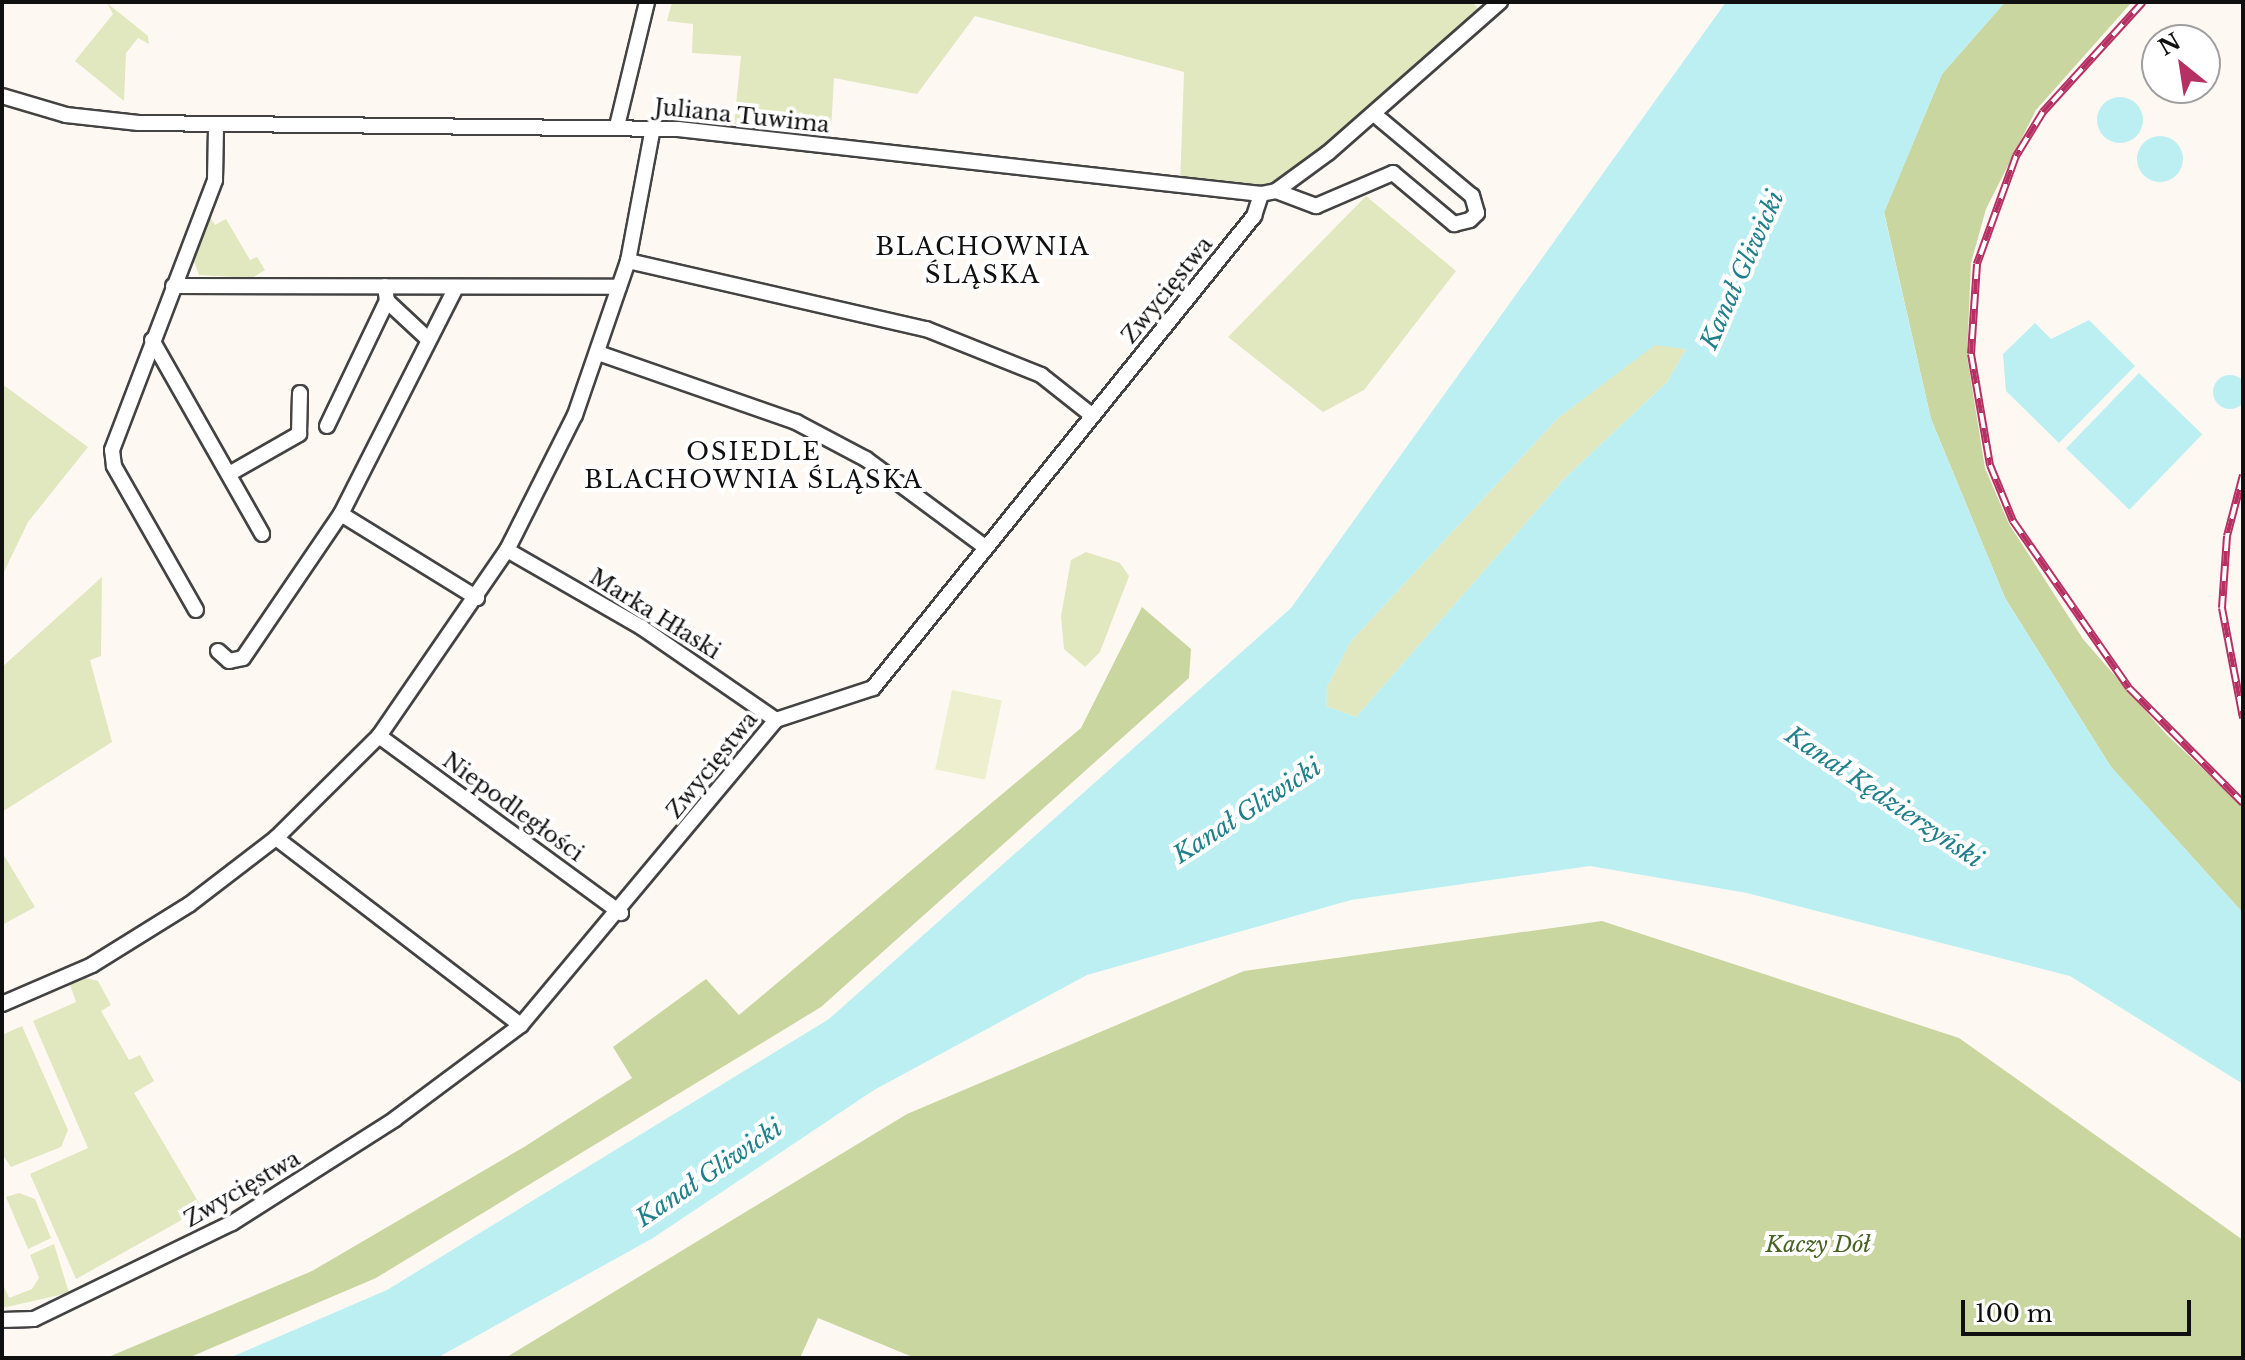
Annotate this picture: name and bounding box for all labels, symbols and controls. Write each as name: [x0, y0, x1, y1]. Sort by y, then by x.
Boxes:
north arrow: [2141, 24, 2221, 104]
text: N: [2154, 28, 2185, 61]
street label: Juliana Tuwima: [653, 94, 831, 138]
water label: Kanał Gliwicki: [1694, 186, 1790, 354]
street label: Zwycięstwa: [1116, 231, 1218, 349]
district label: BLACHOWNIA ŚLĄSKA: [875, 233, 1091, 289]
district label: OSIEDLE BLACHOWNIA ŚLĄSKA: [584, 438, 924, 494]
street label: Marka Hłaski: [585, 563, 725, 665]
street label: Zwycięstwa: [661, 706, 763, 824]
water label: Kanał Kędzierzyński: [1780, 720, 1988, 874]
street label: Niepodległości: [437, 747, 589, 867]
water label: Kanał Gliwicki: [1167, 752, 1327, 870]
water label: Kanał Gliwicki: [630, 1113, 788, 1233]
street label: Zwycięstwa: [179, 1145, 305, 1233]
park label: Kaczy Dół: [1765, 1232, 1871, 1258]
scale bar: [1965, 1284, 2195, 1334]
text: 100 m: [1975, 1299, 2053, 1328]

